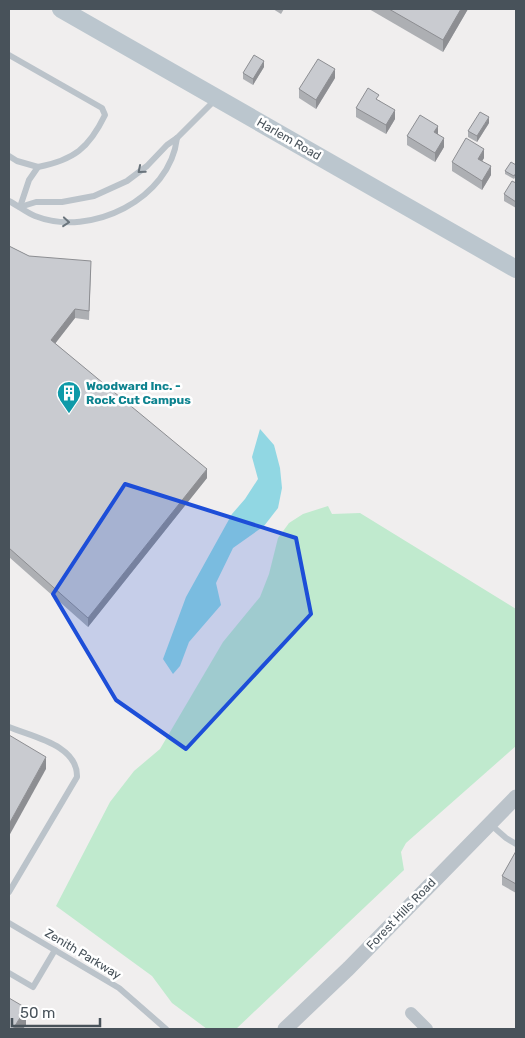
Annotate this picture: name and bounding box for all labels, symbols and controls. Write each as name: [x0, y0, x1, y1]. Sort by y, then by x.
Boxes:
street label: Harlem Road: [255, 115, 323, 163]
one-way arrow: [138, 165, 147, 174]
one-way arrow: [62, 216, 70, 227]
place label: Woodward Inc. - Rock Cut Campus: [86, 379, 191, 407]
building icon: Woodward Inc. - Rock Cut Campus: [56, 380, 82, 414]
street label: Forest Hills Road: [363, 876, 439, 952]
street label: Zenith Parkway: [42, 926, 124, 982]
scale bar: [12, 996, 100, 1028]
text: 50 m: [20, 1004, 55, 1022]

